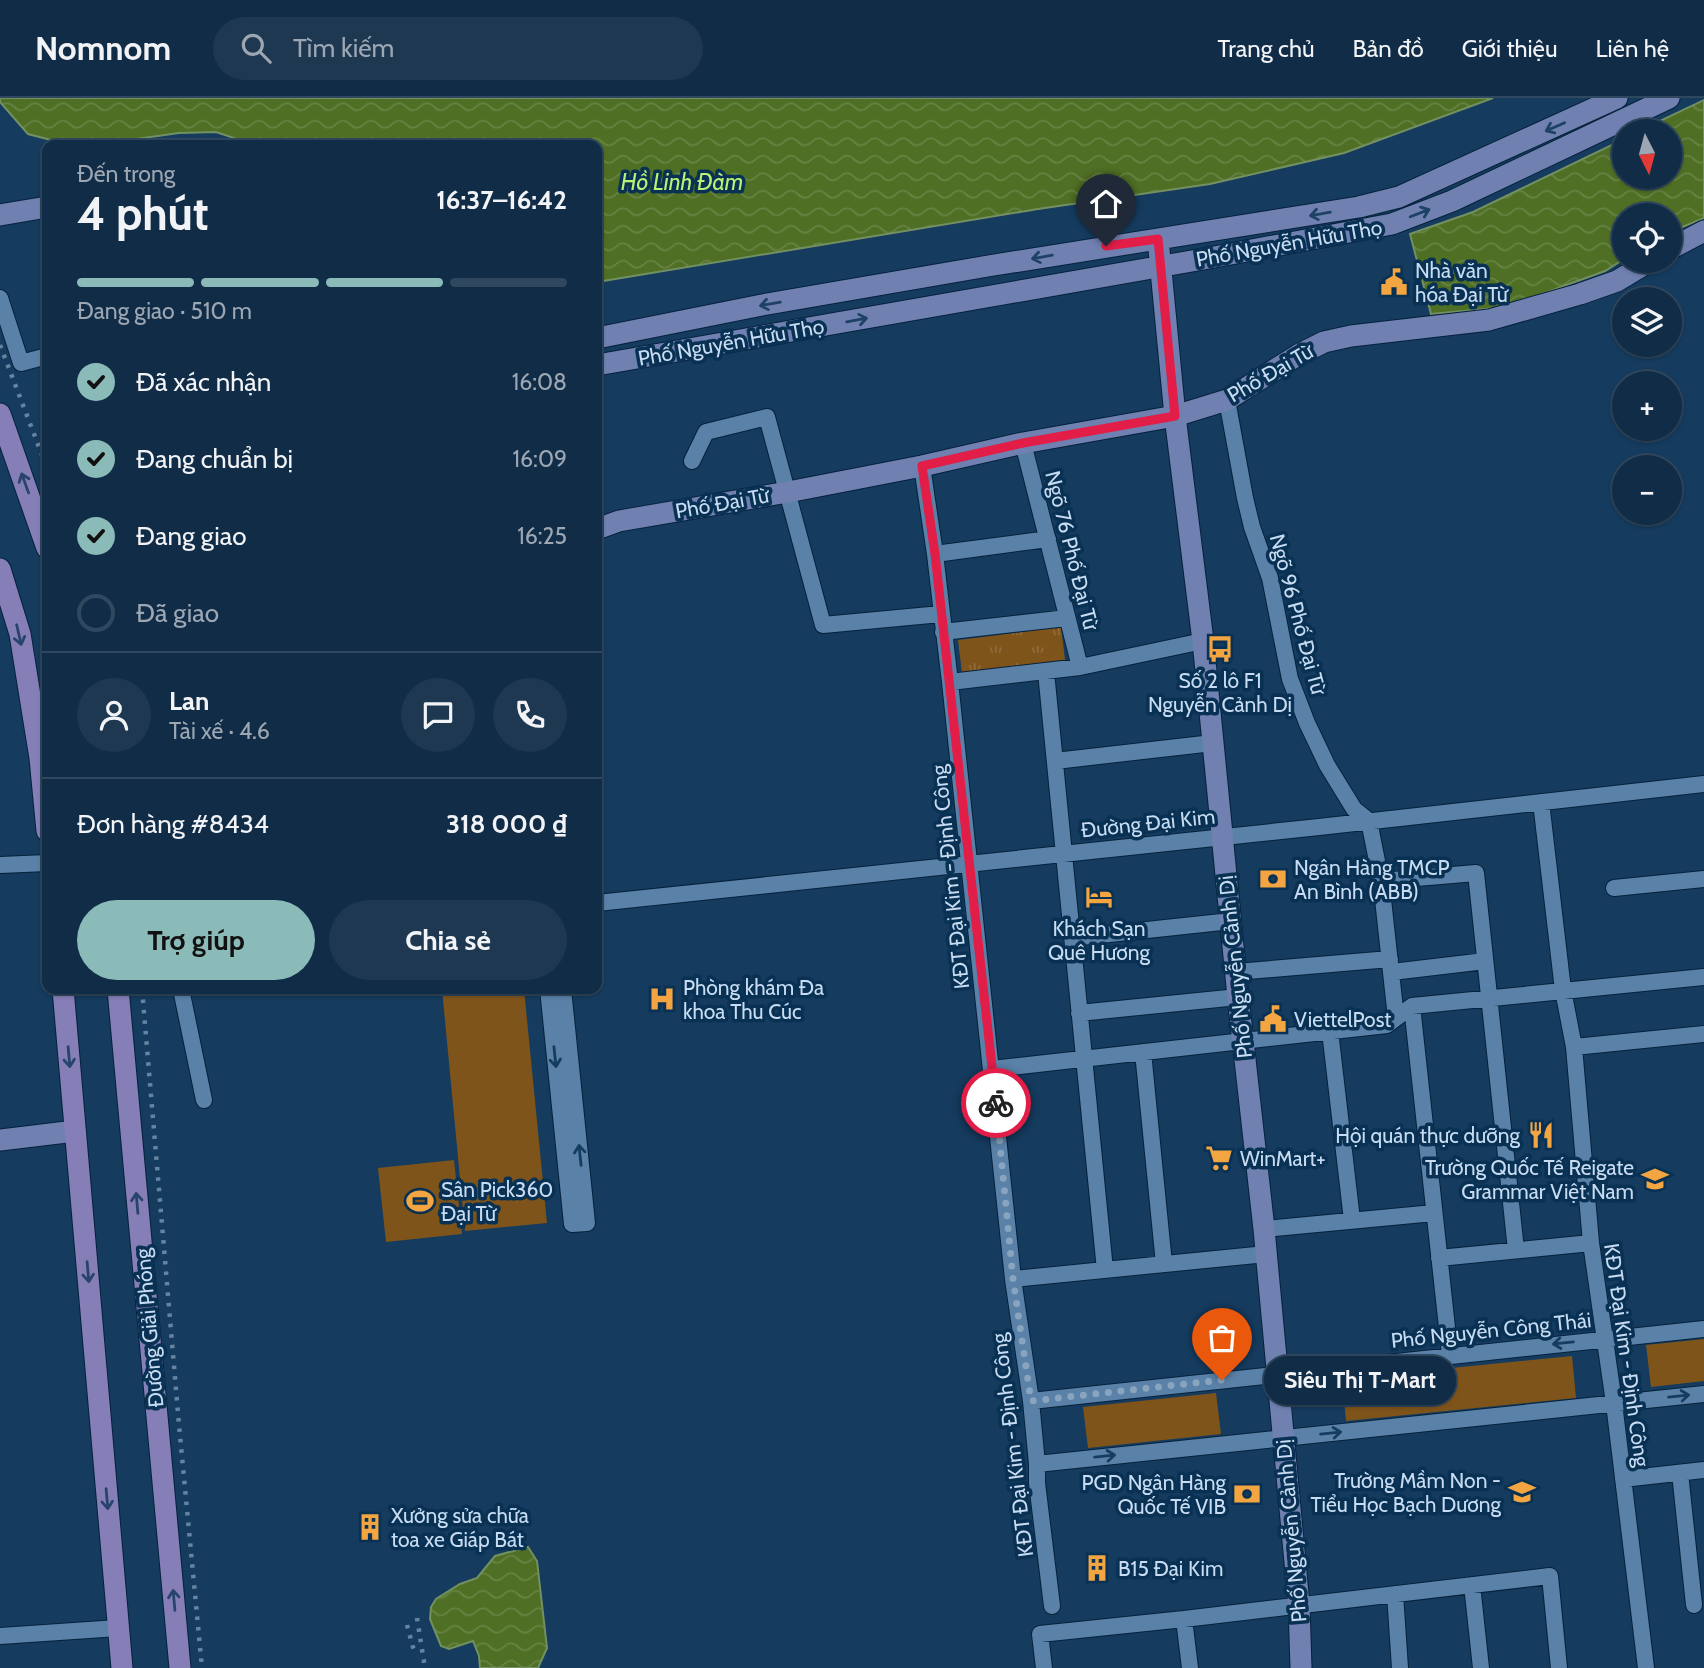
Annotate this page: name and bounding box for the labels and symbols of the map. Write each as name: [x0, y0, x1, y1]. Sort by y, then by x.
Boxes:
north arrow: [1612, 119, 1682, 189]
one-way arrow: [1545, 121, 1566, 134]
water label: Hồ Linh Đàm: [621, 168, 743, 196]
pin: [1076, 174, 1136, 246]
one-way arrow: [1409, 206, 1430, 219]
one-way arrow: [1309, 208, 1332, 221]
street label: Phố Nguyễn Hữu Thọ: [1194, 214, 1384, 272]
one-way arrow: [1031, 251, 1054, 264]
place label: Nhà văn hóa Đại Từ: [1415, 258, 1510, 307]
public building icon: Nhà văn hóa Đại Từ: [1379, 267, 1409, 297]
one-way arrow: [759, 298, 782, 311]
one-way arrow: [845, 312, 868, 326]
street label: Phố Nguyễn Hữu Thọ: [636, 313, 826, 371]
street label: Phố Đại Từ: [1223, 338, 1319, 407]
street label: Ngõ 76 Phố Đại Từ: [1040, 468, 1104, 634]
one-way arrow: [18, 473, 30, 495]
street label: Phố Đại Từ: [673, 482, 773, 524]
street label: Ngõ 96 Phố Đại Từ: [1265, 531, 1332, 698]
one-way arrow: [13, 623, 27, 646]
bus stop icon: Số 2 lô F1 Nguyễn Cảnh Dị: [1205, 634, 1235, 664]
place label: Số 2 lô F1 Nguyễn Cảnh Dị: [1148, 668, 1292, 717]
street label: KĐT Đại Kim - Định Công: [926, 763, 974, 990]
street label: Đường Đại Kim: [1080, 804, 1216, 842]
place label: Ngân Hàng TMCP An Bình (ABB): [1294, 855, 1450, 904]
bank icon: Ngân Hàng TMCP An Bình (ABB): [1258, 864, 1288, 894]
street label: Phố Nguyễn Cảnh Dị: [1213, 874, 1257, 1060]
hotel icon: Khách Sạn Quê Hương: [1084, 882, 1114, 912]
place label: Khách Sạn Quê Hương: [1048, 916, 1150, 965]
place label: Phòng khám Đa khoa Thu Cúc: [683, 975, 824, 1024]
hospital icon: Phòng khám Đa khoa Thu Cúc: [647, 984, 677, 1014]
public building icon: ViettelPost: [1258, 1004, 1288, 1034]
place label: ViettelPost: [1294, 1007, 1391, 1032]
one-way arrow: [63, 1045, 76, 1068]
one-way arrow: [549, 1045, 562, 1067]
courier: [961, 1068, 1031, 1138]
restaurant icon: Hội quán thực dưỡng: [1526, 1120, 1556, 1150]
place label: Hội quán thực dưỡng: [1335, 1123, 1521, 1148]
supermarket icon: WinMart+: [1204, 1143, 1234, 1173]
one-way arrow: [573, 1144, 586, 1167]
place label: WinMart+: [1240, 1146, 1326, 1171]
place label: Trường Quốc Tế Reigate Grammar Việt Nam: [1425, 1155, 1634, 1204]
school or university icon: Trường Quốc Tế Reigate Grammar Việt Nam: [1640, 1164, 1670, 1194]
place label: Sân Pick360 Đại Từ: [441, 1177, 553, 1226]
sports icon: Sân Pick360 Đại Từ: [405, 1186, 435, 1216]
one-way arrow: [131, 1192, 144, 1215]
street label: KĐT Đại Kim - Định Công: [1599, 1242, 1655, 1469]
street label: Đường Giải Phóng: [130, 1247, 168, 1409]
one-way arrow: [82, 1261, 95, 1283]
street label: Phố Nguyễn Công Thái: [1390, 1307, 1592, 1353]
pin: [1192, 1308, 1252, 1380]
street label: KĐT Đại Kim - Định Công: [986, 1331, 1038, 1558]
one-way arrow: [1552, 1337, 1575, 1350]
callout: Siêu Thị T-Mart: [1264, 1356, 1456, 1404]
one-way arrow: [1668, 1390, 1690, 1403]
one-way arrow: [1320, 1426, 1342, 1439]
street label: Phố Nguyễn Cảnh Dị: [1271, 1438, 1311, 1624]
one-way arrow: [1093, 1449, 1116, 1462]
place label: Trường Mầm Non - Tiểu Học Bạch Dương: [1311, 1468, 1502, 1517]
place label: PGD Ngân Hàng Quốc Tế VIB: [1082, 1470, 1227, 1519]
school or university icon: Trường Mầm Non - Tiểu Học Bạch Dương: [1507, 1477, 1537, 1507]
bank icon: PGD Ngân Hàng Quốc Tế VIB: [1232, 1479, 1262, 1509]
one-way arrow: [101, 1487, 114, 1510]
place label: Xưởng sửa chữa toa xe Giáp Bát: [391, 1503, 529, 1552]
building icon: Xưởng sửa chữa toa xe Giáp Bát: [355, 1512, 385, 1542]
building icon: B15 Đại Kim: [1082, 1553, 1112, 1583]
place label: B15 Đại Kim: [1118, 1556, 1223, 1581]
one-way arrow: [167, 1589, 180, 1612]

